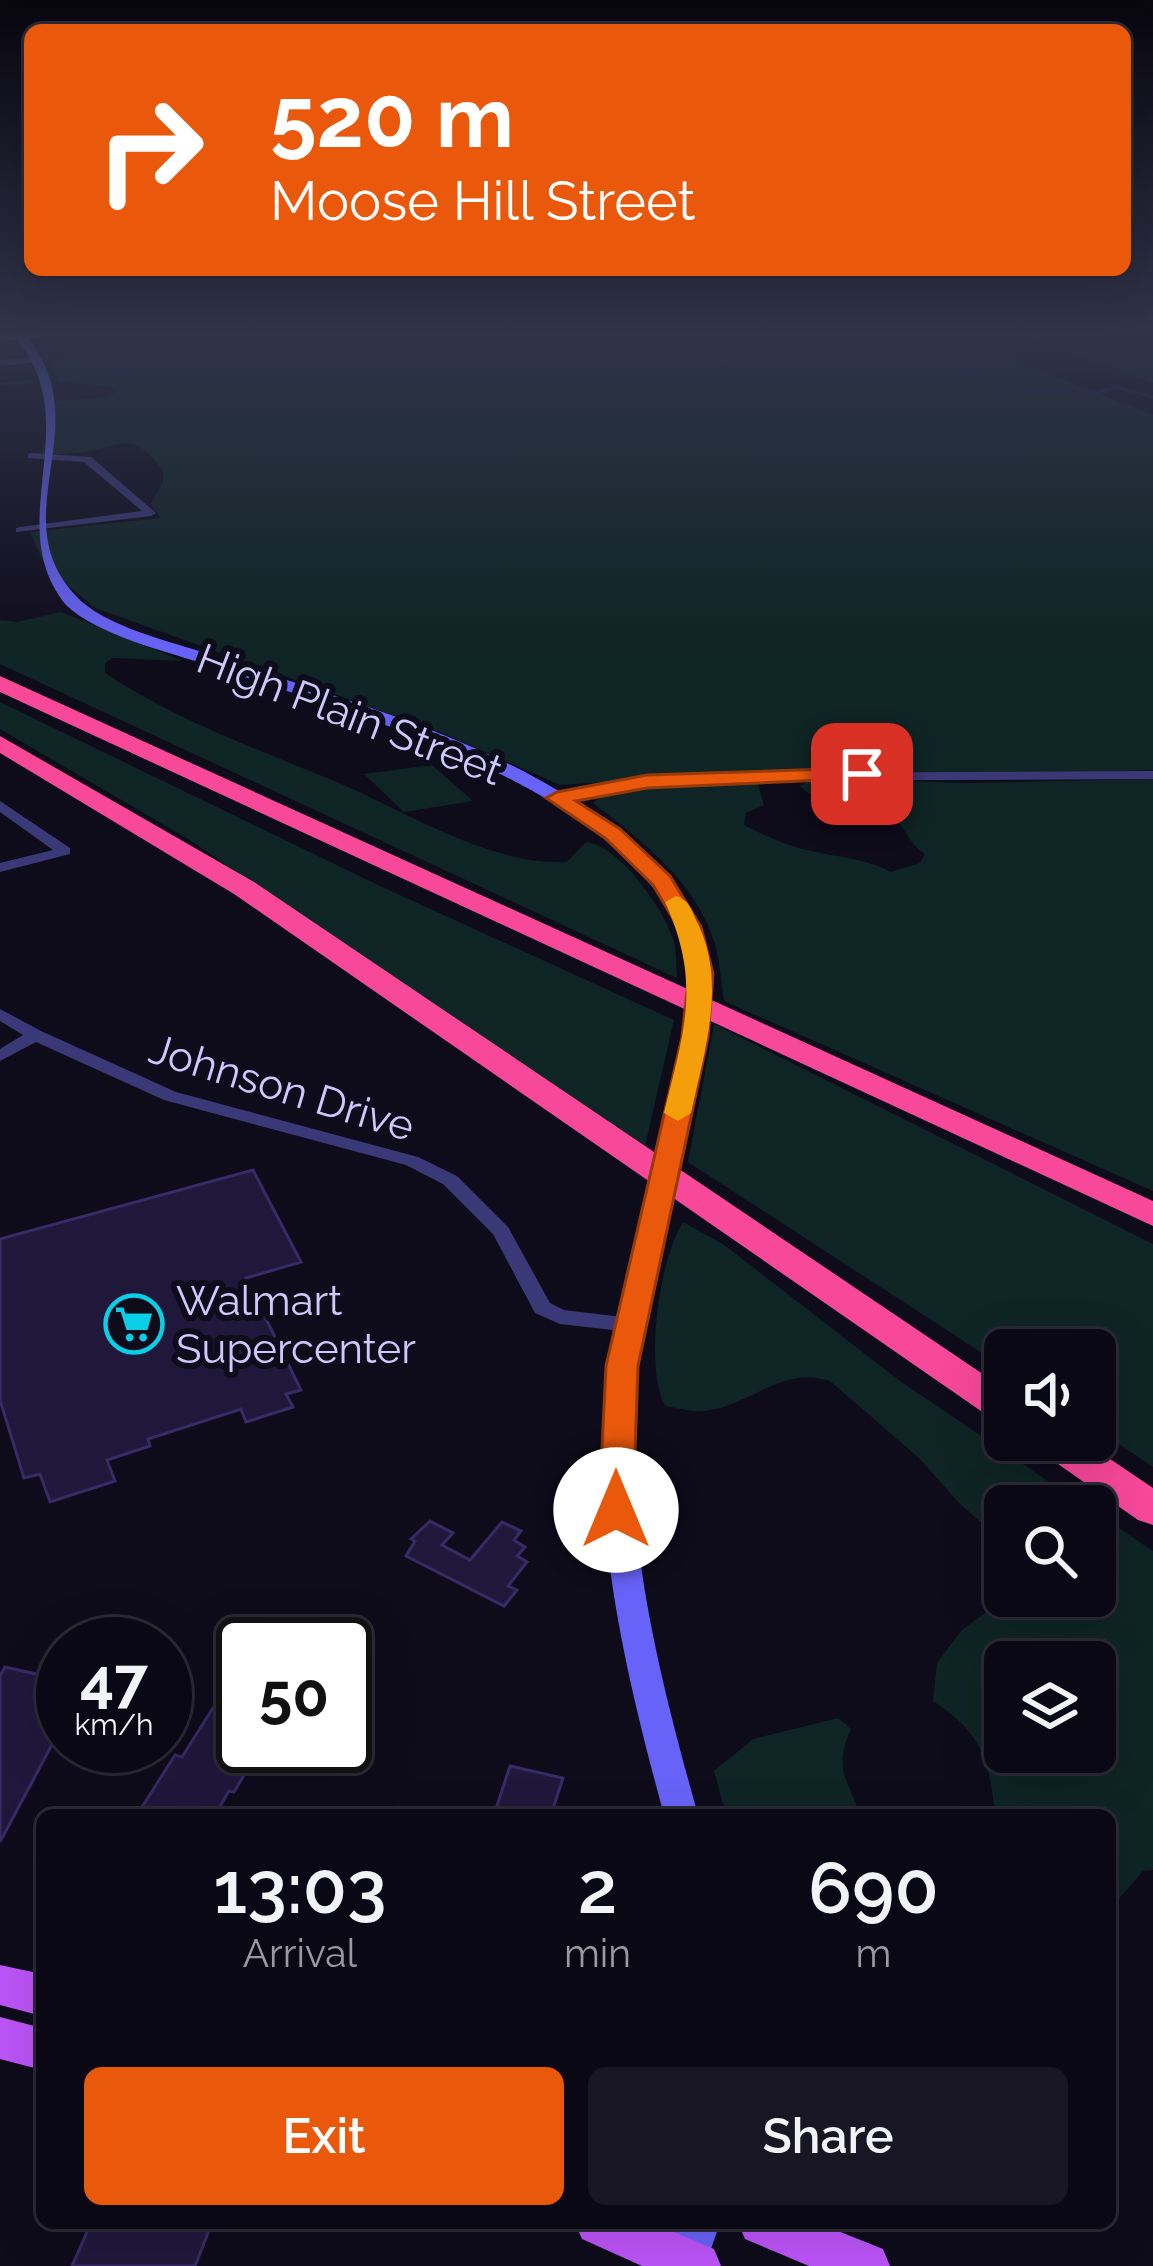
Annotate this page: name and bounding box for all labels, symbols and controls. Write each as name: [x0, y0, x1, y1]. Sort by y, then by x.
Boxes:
text: 520 m: [270, 68, 514, 167]
icon: right: [72, 72, 228, 228]
text: Moose Hill Street: [270, 169, 696, 233]
street label: High Plain Street: [190, 634, 509, 795]
pin: [811, 723, 913, 825]
icon: arrive: [829, 741, 895, 807]
street label: Johnson Drive: [143, 1024, 420, 1151]
place label: Walmart Supercenter: [176, 1276, 416, 1373]
supermarket icon: Walmart Supercenter: [103, 1293, 165, 1355]
map controls: [984, 1329, 1116, 1773]
button: sound: [984, 1329, 1116, 1461]
position arrow: [553, 1447, 679, 1573]
button: search: [984, 1485, 1116, 1617]
speed limit sign: 50: [216, 1617, 372, 1773]
button: layers: [984, 1641, 1116, 1773]
text: 47: [80, 1645, 148, 1715]
text: km/h: [74, 1707, 154, 1742]
text: 13:03: [213, 1845, 387, 1930]
text: 2: [578, 1845, 617, 1930]
text: 690: [808, 1845, 939, 1930]
text: Arrival: [243, 1930, 357, 1976]
text: min: [564, 1930, 631, 1976]
text: m: [856, 1930, 891, 1976]
button: Exit: [84, 2067, 564, 2205]
button: Share: [588, 2067, 1068, 2205]

